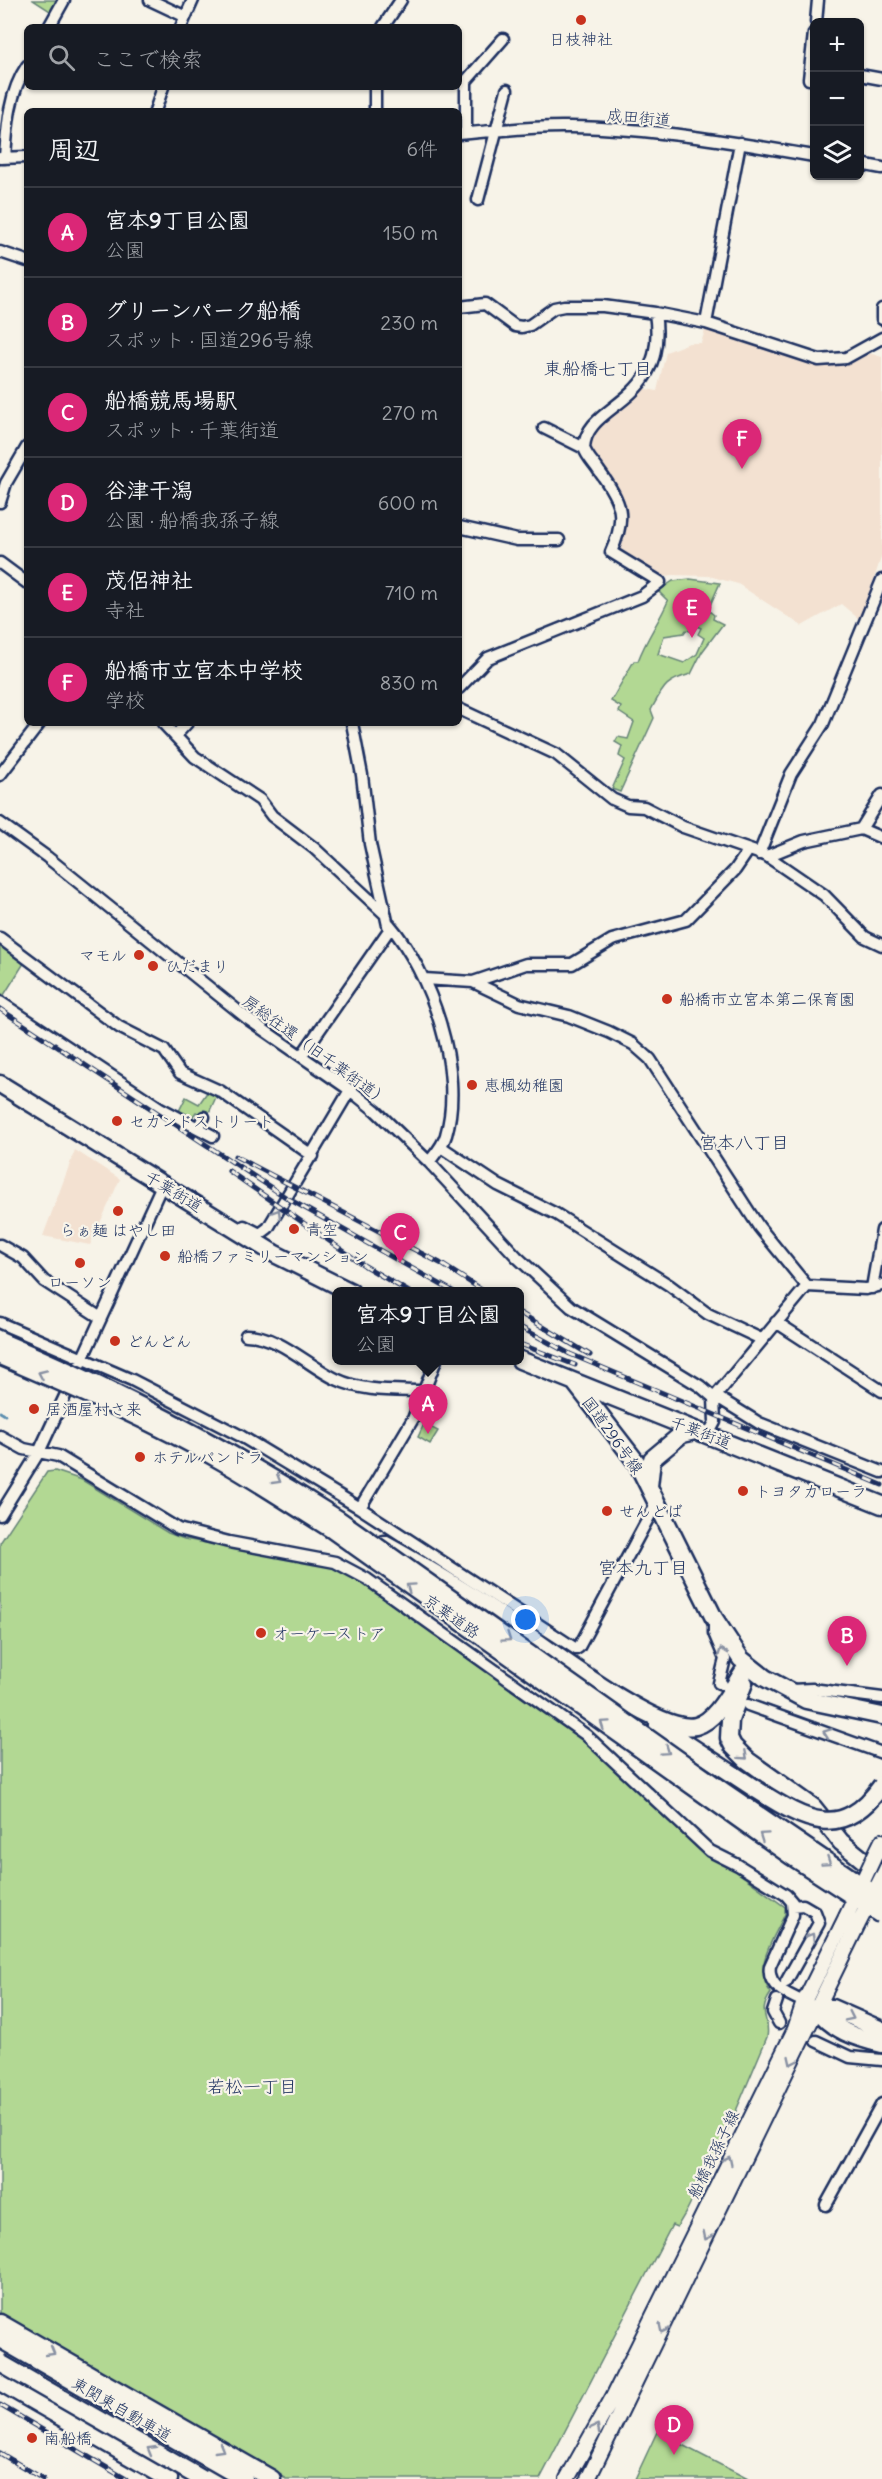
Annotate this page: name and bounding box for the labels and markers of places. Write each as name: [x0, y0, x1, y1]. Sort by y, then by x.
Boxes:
marker: 日枝神社: [574, 13, 588, 27]
place label: 日枝神社: [549, 29, 613, 49]
pin: F: [722, 420, 762, 469]
pin: E: [672, 588, 712, 638]
place label: マモル: [79, 945, 127, 965]
marker: マモル: [132, 948, 146, 962]
place label: ひだまり: [165, 956, 229, 976]
marker: ひだまり: [146, 959, 160, 973]
place label: 船橋市立宮本第二保育園: [679, 989, 855, 1009]
marker: 船橋市立宮本第二保育園: [660, 992, 674, 1006]
place label: 恵楓幼稚園: [484, 1075, 564, 1095]
marker: 恵楓幼稚園: [465, 1078, 479, 1092]
place label: セカンドストリート: [129, 1111, 274, 1131]
marker: セカンドストリート: [110, 1114, 124, 1128]
marker: らぁ麺 はやし田: [111, 1204, 125, 1218]
pin: C: [380, 1214, 420, 1263]
place label: 青空: [306, 1219, 338, 1239]
place label: らぁ麺 はやし田: [60, 1220, 176, 1240]
marker: 青空: [287, 1222, 301, 1236]
place label: 船橋ファミリーマンション: [177, 1246, 369, 1266]
marker: 船橋ファミリーマンション: [158, 1249, 172, 1263]
marker: ローソン: [73, 1256, 87, 1270]
place label: ローソン: [48, 1272, 112, 1292]
place label: どんどん: [127, 1331, 192, 1351]
marker: どんどん: [108, 1334, 122, 1348]
pin: A: [408, 1384, 448, 1434]
place label: 居酒屋村さ来: [46, 1399, 142, 1419]
marker: 居酒屋村さ来: [27, 1402, 41, 1416]
place label: ホテルパンドラ: [152, 1447, 263, 1467]
marker: ホテルパンドラ: [133, 1450, 147, 1464]
place label: トヨタカローラ: [755, 1481, 867, 1501]
marker: トヨタカローラ: [736, 1484, 750, 1498]
place label: せんどば: [619, 1501, 683, 1521]
marker: せんどば: [600, 1504, 614, 1518]
pin: B: [828, 1616, 866, 1666]
place label: オーケーストア: [273, 1623, 385, 1643]
marker: オーケーストア: [254, 1626, 268, 1640]
pin: D: [654, 2406, 694, 2455]
place label: 南船橋: [44, 2428, 92, 2448]
marker: 南船橋: [25, 2431, 39, 2445]

